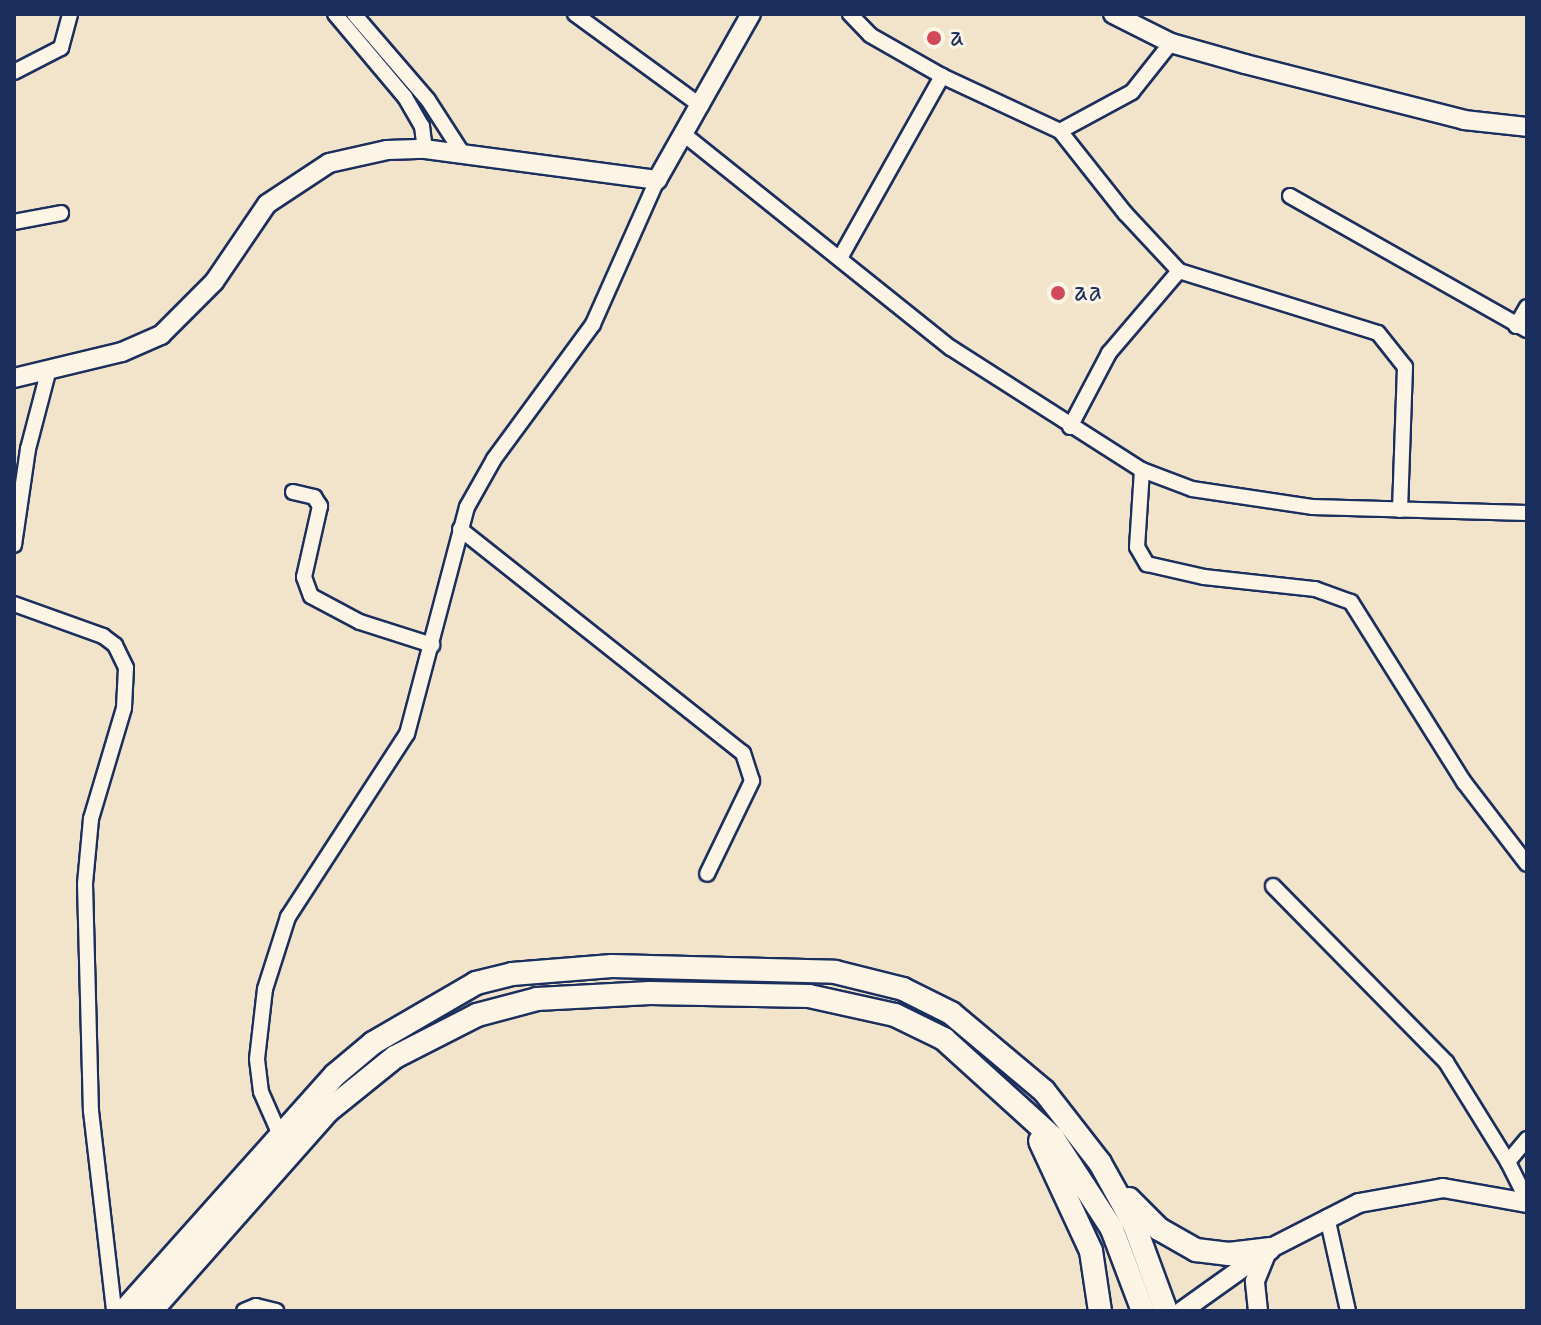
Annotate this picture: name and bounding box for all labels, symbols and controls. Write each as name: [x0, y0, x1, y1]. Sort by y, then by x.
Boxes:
place label: a: [950, 21, 964, 55]
marker: a: [925, 29, 943, 47]
place label: aa: [1074, 276, 1102, 310]
marker: aa: [1049, 284, 1067, 302]

